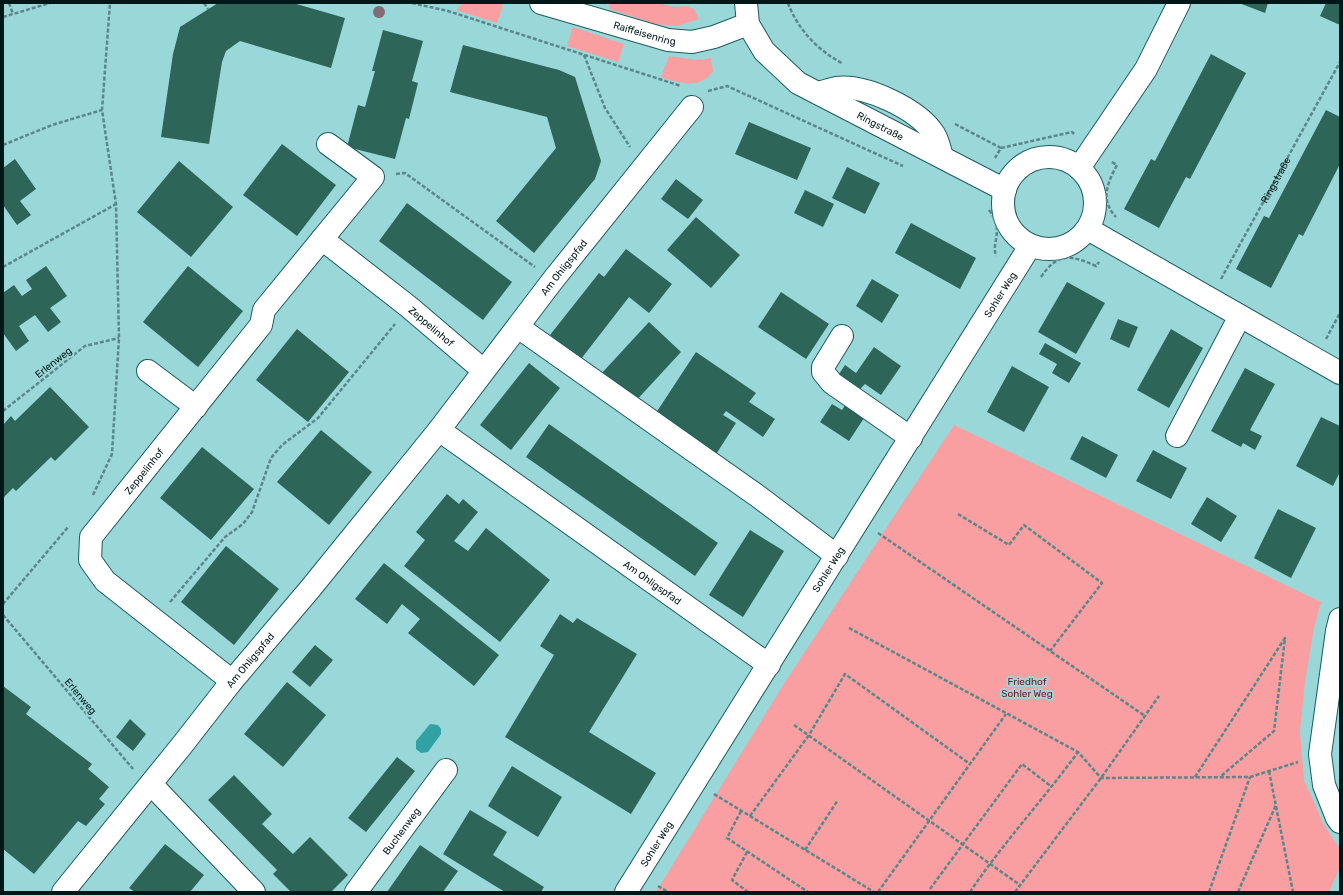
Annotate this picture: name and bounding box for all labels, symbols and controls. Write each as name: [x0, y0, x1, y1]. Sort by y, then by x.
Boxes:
street label: Raiffeisenring: [612, 19, 676, 48]
street label: Ringstraße: [855, 110, 906, 144]
street label: Ringstraße: [1259, 155, 1294, 206]
street label: Am Ohligspfad: [538, 237, 590, 298]
street label: Sohler Weg: [982, 270, 1019, 320]
street label: Zeppelinhof: [406, 304, 456, 350]
street label: Erlenweg: [33, 345, 74, 381]
street label: Zeppelinhof: [123, 446, 167, 497]
street label: Sohler Weg: [810, 545, 848, 594]
street label: Am Ohligspfad: [621, 558, 683, 608]
street label: Am Ohligspfad: [224, 631, 277, 690]
street label: Erlenweg: [62, 676, 99, 717]
park label: Friedhof Sohler Weg: [1001, 676, 1053, 700]
street label: Buchenweg: [381, 806, 423, 857]
street label: Sohler Weg: [638, 819, 676, 869]

